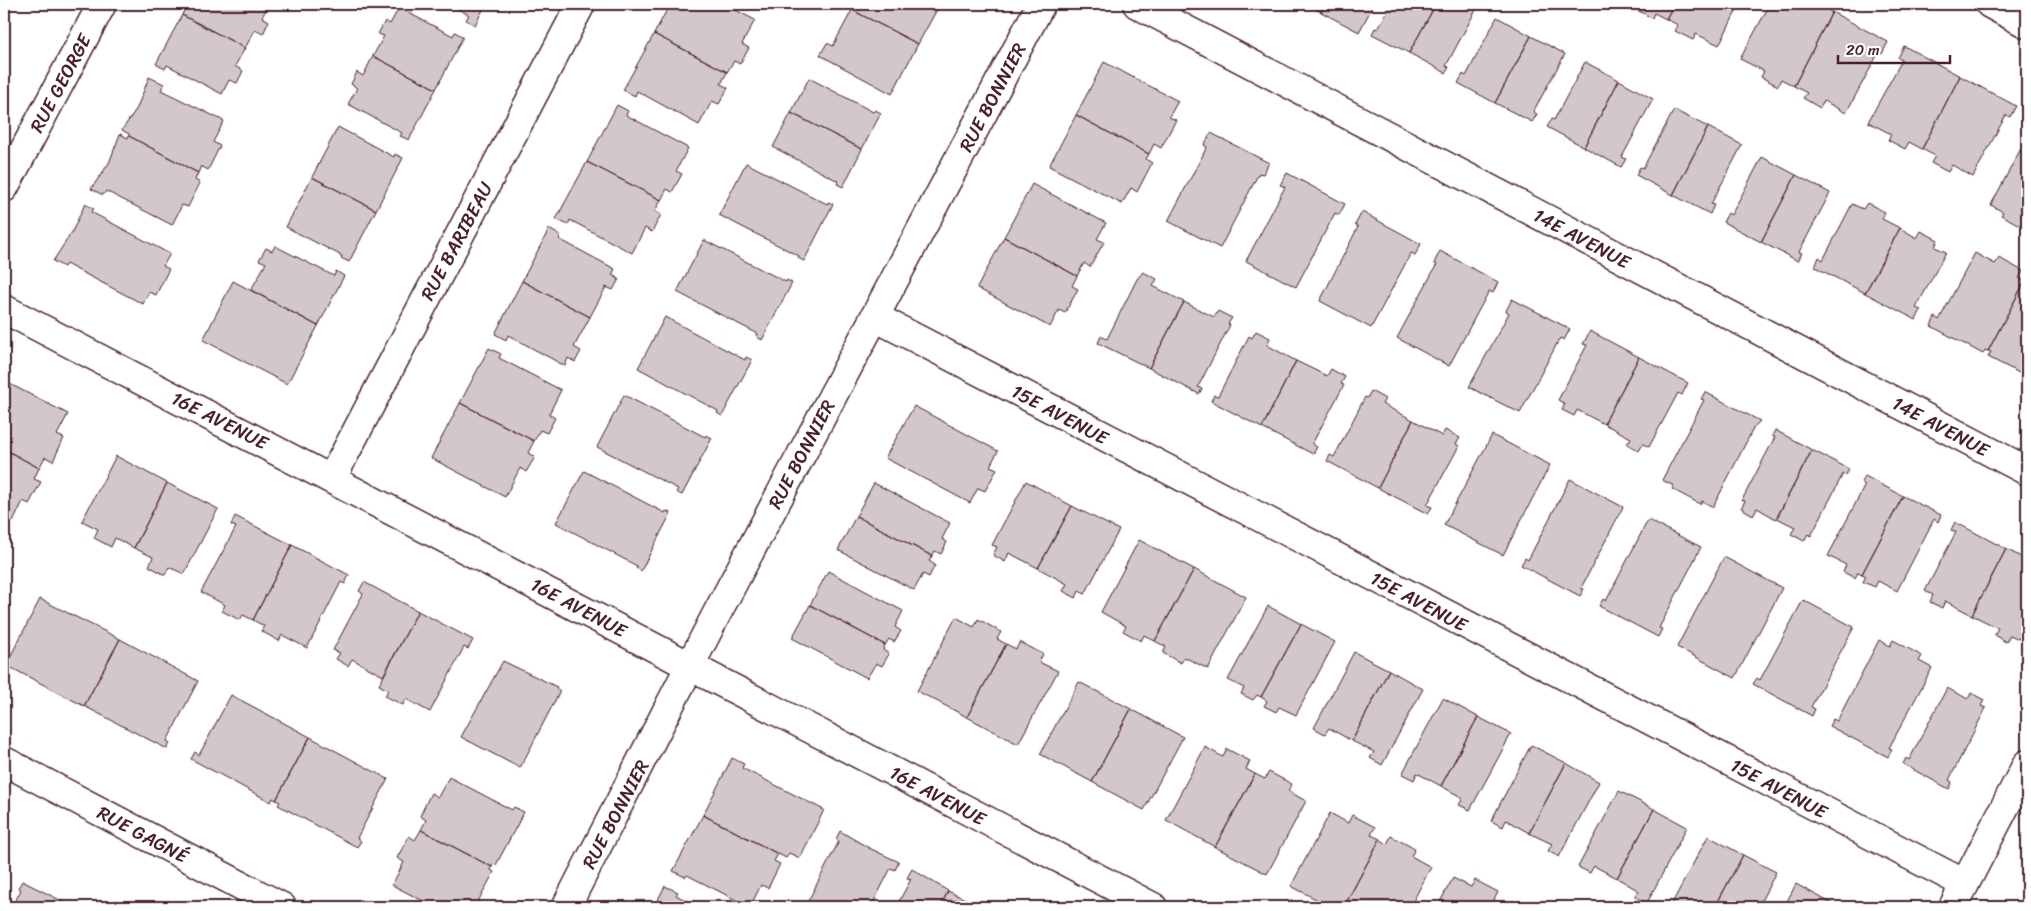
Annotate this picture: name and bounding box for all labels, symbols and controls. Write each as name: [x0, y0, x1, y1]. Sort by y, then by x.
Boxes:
street label: RUE GEORGE: [21, 27, 101, 139]
scale bar: [1838, 32, 1951, 64]
street label: RUE BONNIER: [950, 36, 1035, 158]
text: 20 m: [1846, 37, 1880, 63]
street label: RUE BARIBEAU: [411, 176, 502, 307]
street label: 14E AVENUE: [1527, 199, 1638, 279]
street label: 15E AVENUE: [1005, 375, 1116, 455]
street label: 16E AVENUE: [165, 382, 275, 460]
street label: 14E AVENUE: [1886, 387, 1997, 467]
street label: RUE BONNIER: [759, 393, 844, 515]
street label: 15E AVENUE: [1364, 562, 1475, 642]
street label: 16E AVENUE: [525, 568, 634, 647]
street label: 15E AVENUE: [1724, 749, 1835, 829]
street label: RUE BONNIER: [573, 753, 658, 875]
street label: 16E AVENUE: [884, 756, 993, 835]
street label: RUE GAGNÉ: [91, 797, 196, 873]

